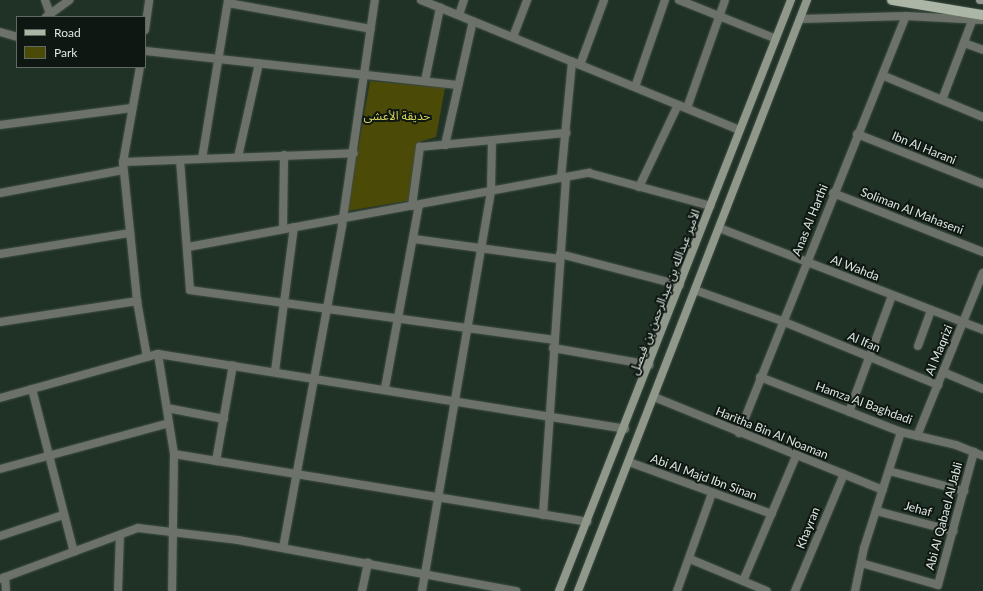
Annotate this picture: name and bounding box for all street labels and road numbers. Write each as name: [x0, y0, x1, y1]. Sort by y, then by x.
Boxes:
street label: Ibn Al Harani: [890, 128, 958, 168]
street label: Anas Al Harthi: [789, 182, 831, 258]
street label: Soliman Al Mahaseni: [858, 185, 966, 237]
street label: الأمير عبدالله بن عبدالرحمن بن فيصل: [627, 207, 703, 377]
street label: Al Wahda: [829, 252, 881, 284]
street label: Al Maqrizi: [922, 323, 956, 377]
street label: Al Ifan: [846, 329, 882, 355]
street label: Hamza Al Baghdadi: [814, 379, 914, 427]
street label: Haritha Bin Al Noaman: [713, 404, 831, 462]
street label: Abi Al Majd Ibn Sinan: [649, 451, 759, 503]
street label: Abi Al Qabael Al Jabli: [923, 460, 965, 572]
street label: Jehaf: [903, 498, 933, 520]
street label: Khayran: [793, 505, 823, 551]

